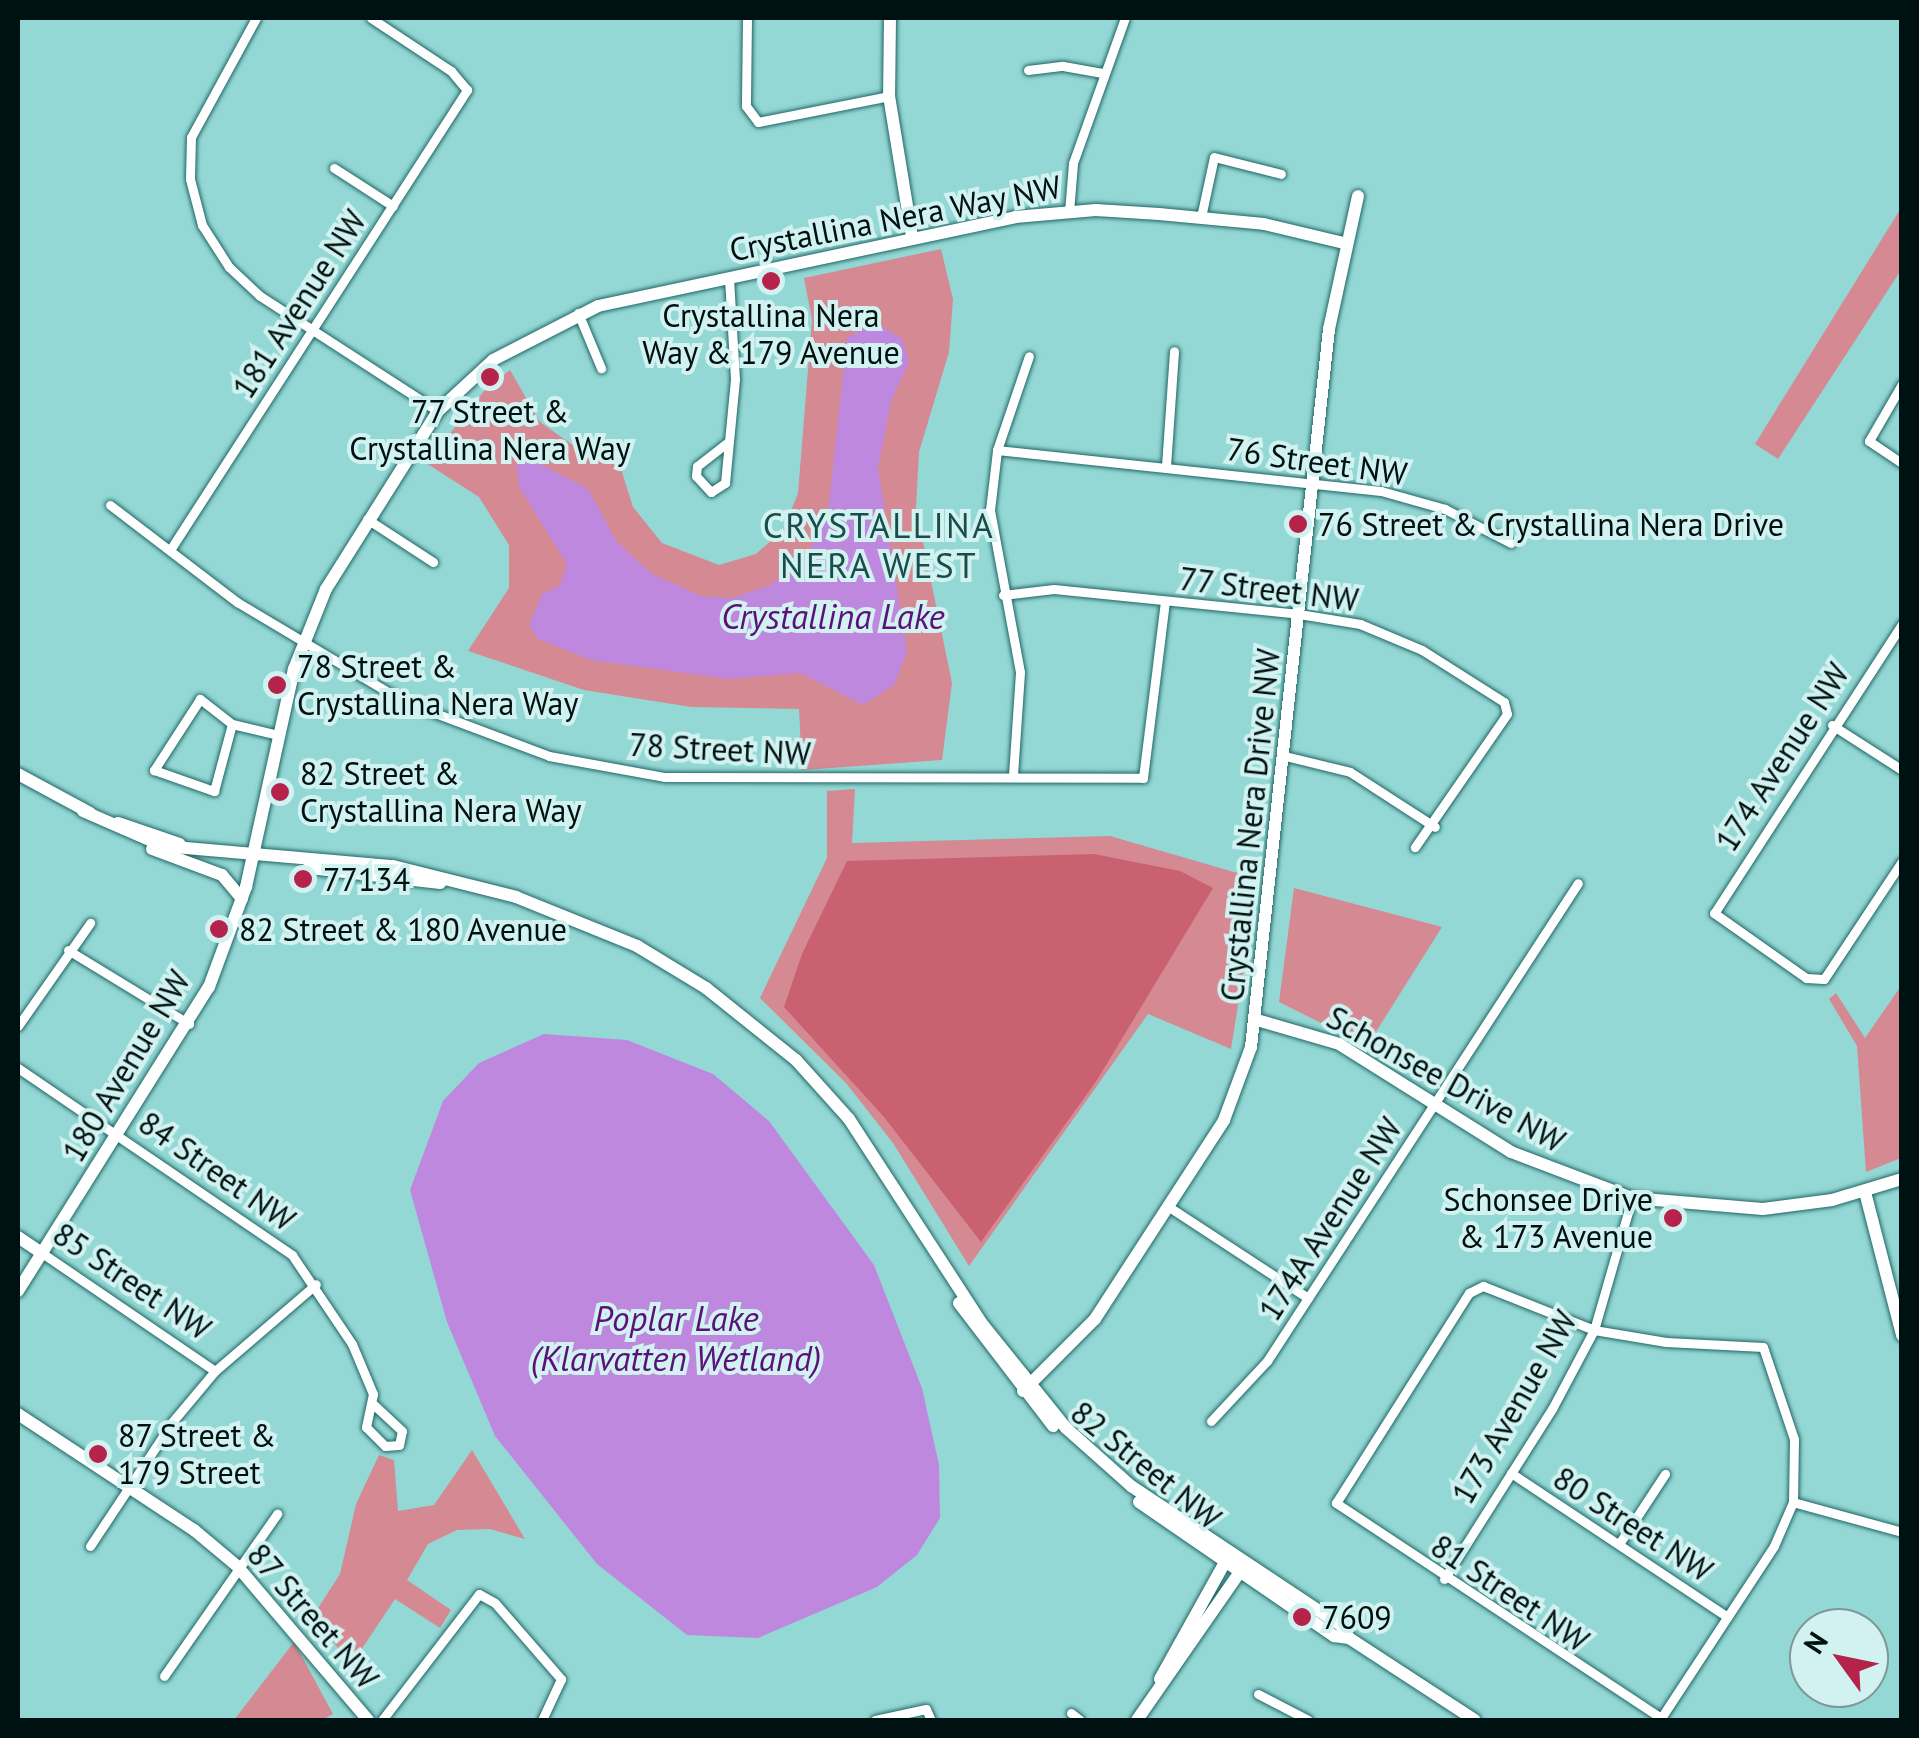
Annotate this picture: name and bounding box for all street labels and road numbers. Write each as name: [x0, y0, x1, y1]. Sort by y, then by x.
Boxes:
street label: Crystallina Nera Way NW: [725, 167, 1065, 269]
street label: 181 Avenue NW: [224, 202, 374, 406]
street label: 76 Street NW: [1224, 429, 1410, 493]
street label: 77 Street NW: [1176, 559, 1362, 619]
street label: Crystallina Nera Drive NW: [1212, 647, 1288, 1003]
street label: 174 Avenue NW: [1707, 655, 1857, 859]
street label: 78 Street NW: [628, 725, 812, 773]
street label: 180 Avenue NW: [54, 963, 198, 1169]
street label: Schonsee Drive NW: [1320, 998, 1572, 1160]
street label: 84 Street NW: [132, 1103, 302, 1239]
street label: 174A Avenue NW: [1250, 1110, 1410, 1328]
street label: 85 Street NW: [46, 1214, 218, 1348]
street label: 173 Avenue NW: [1443, 1303, 1585, 1511]
street label: 82 Street NW: [1063, 1393, 1229, 1537]
street label: 80 Street NW: [1546, 1458, 1720, 1590]
street label: 81 Street NW: [1424, 1526, 1596, 1660]
street label: 87 Street NW: [239, 1535, 387, 1697]

